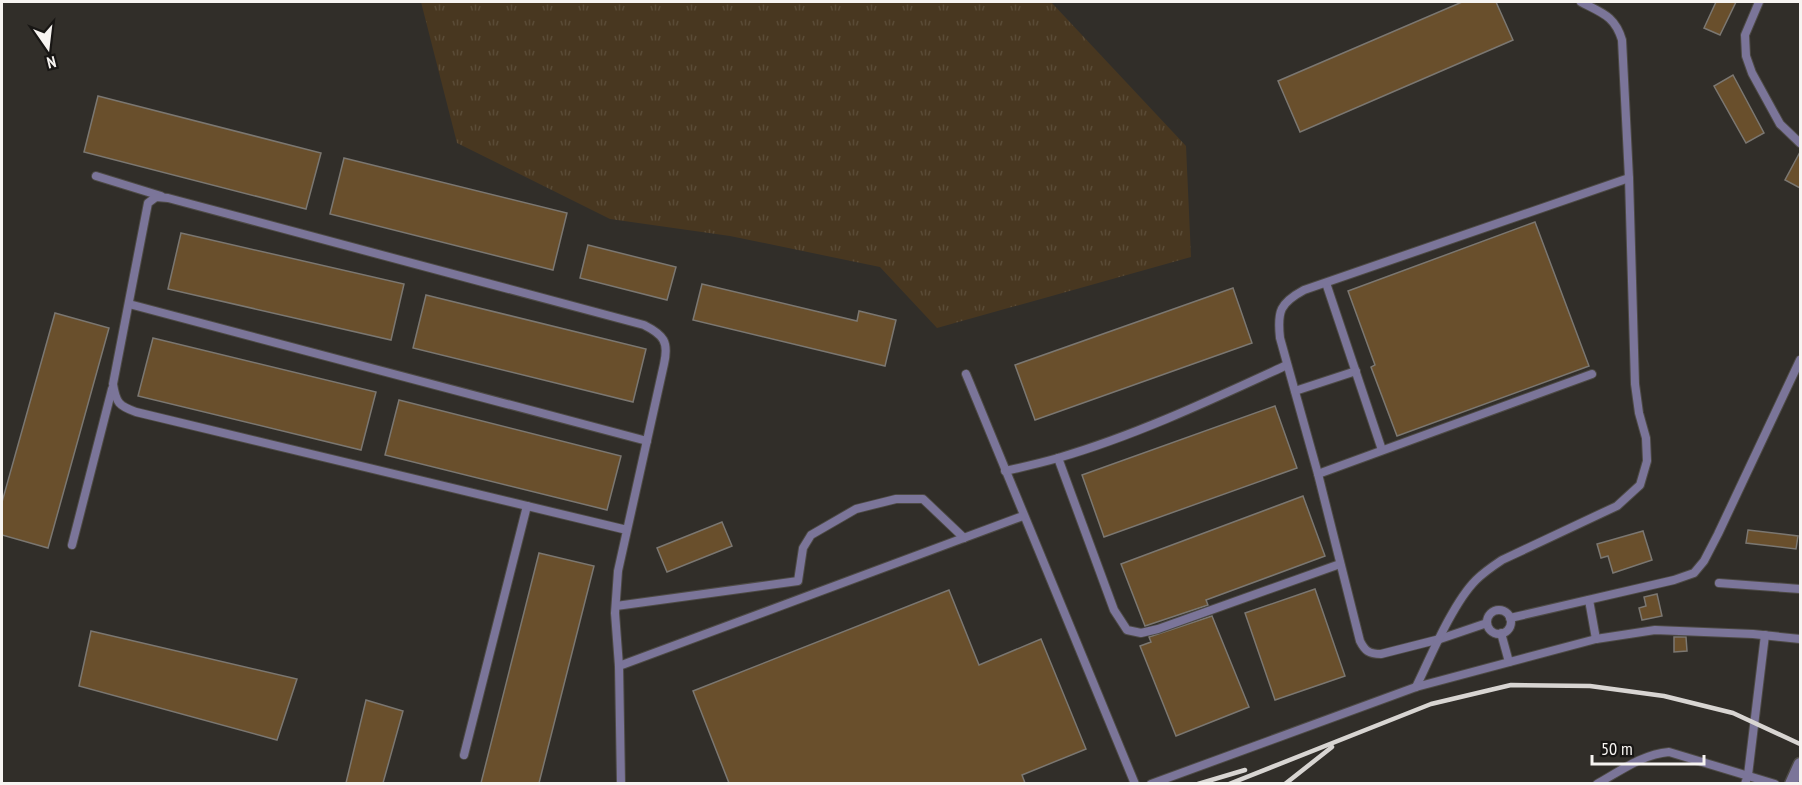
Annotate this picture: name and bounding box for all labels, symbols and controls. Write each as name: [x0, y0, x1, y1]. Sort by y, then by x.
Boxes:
north arrow: [18, 18, 78, 78]
text: N: [45, 52, 58, 73]
scale bar: [1592, 728, 1704, 766]
text: 50 m: [1601, 737, 1633, 760]

